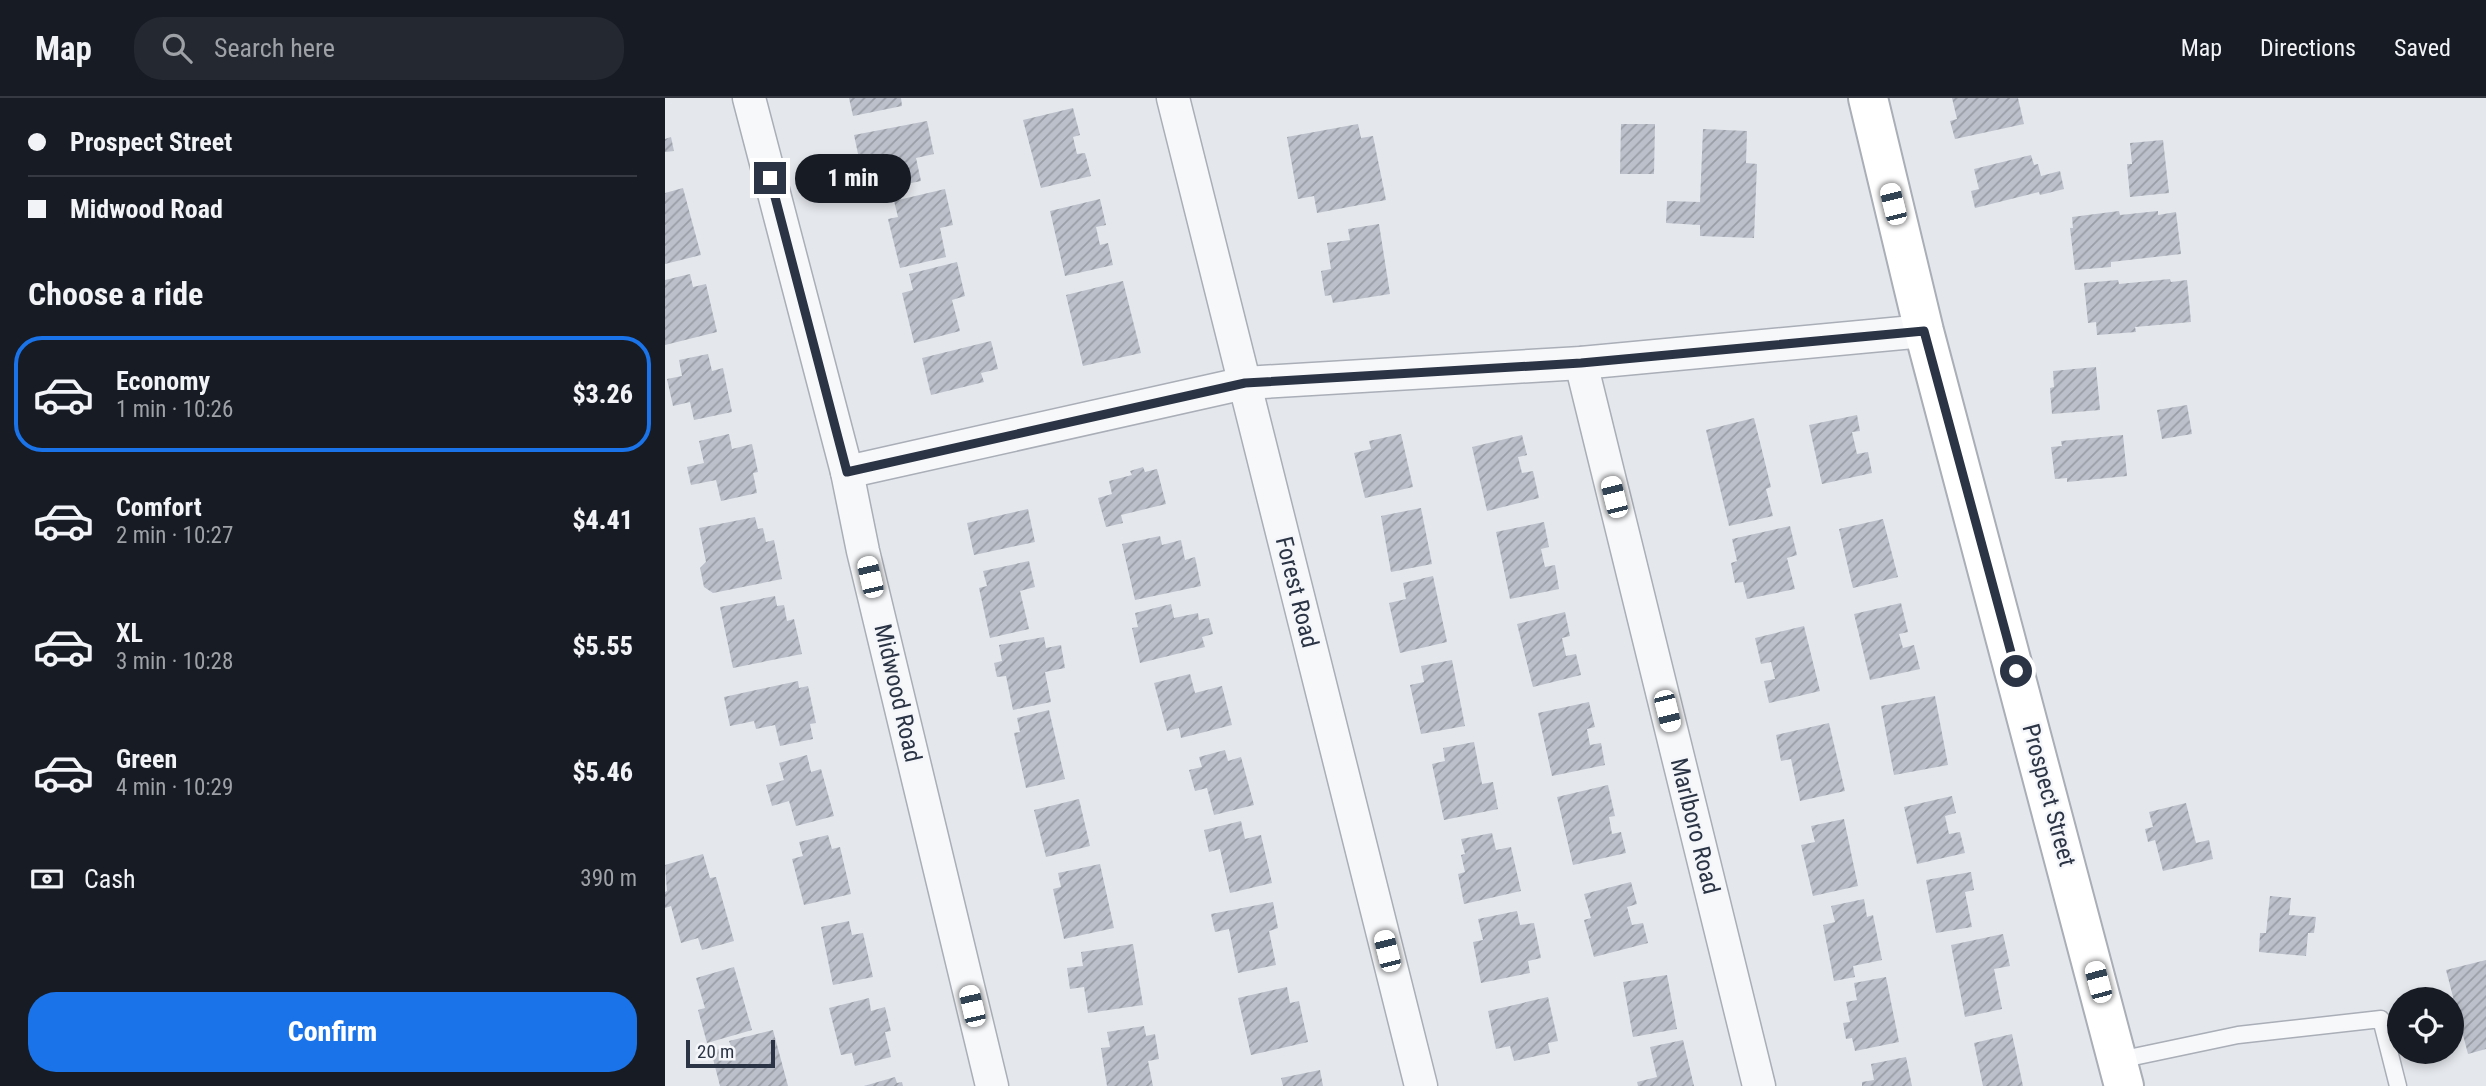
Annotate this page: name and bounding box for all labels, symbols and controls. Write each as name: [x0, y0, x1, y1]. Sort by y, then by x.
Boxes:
search box: [134, 17, 624, 80]
text: Map: [35, 29, 92, 68]
icon: search: [158, 29, 196, 67]
text: Search here: [214, 33, 335, 63]
text: Map: [2181, 34, 2222, 62]
text: Directions: [2260, 34, 2356, 62]
text: Saved: [2394, 34, 2451, 62]
text: Prospect Street: [70, 127, 232, 157]
callout: 1 min: [795, 154, 910, 202]
route end: [754, 162, 786, 194]
text: 1 min: [827, 165, 879, 192]
car: [1878, 181, 1909, 227]
text: Midwood Road: [70, 194, 223, 224]
text: Choose a ride: [28, 275, 203, 313]
icon: car: [32, 363, 95, 426]
text: Economy: [116, 366, 210, 396]
text: $3.26: [572, 379, 633, 409]
text: 1 min · 10:26: [116, 396, 233, 423]
car: [1599, 474, 1630, 520]
icon: car: [32, 489, 95, 552]
text: Comfort: [116, 492, 202, 522]
text: $4.41: [572, 505, 633, 535]
text: 2 min · 10:27: [116, 522, 233, 549]
street label: Forest Road: [1270, 534, 1324, 650]
car: [856, 554, 885, 600]
icon: car: [32, 615, 95, 678]
text: XL: [116, 618, 143, 648]
street label: Midwood Road: [869, 621, 927, 765]
text: $5.55: [572, 631, 633, 661]
text: 3 min · 10:28: [116, 648, 233, 675]
route start: [2000, 655, 2032, 687]
car: [1652, 688, 1683, 734]
street label: Prospect Street: [2017, 721, 2081, 869]
icon: car: [32, 741, 95, 804]
text: Green: [116, 744, 177, 774]
street label: Marlboro Road: [1665, 755, 1725, 897]
text: $5.46: [572, 757, 633, 787]
text: 4 min · 10:29: [116, 774, 233, 801]
icon: cash: [28, 860, 66, 898]
text: Cash: [84, 864, 136, 894]
text: 390 m: [580, 865, 637, 892]
car: [1372, 928, 1403, 974]
car: [2083, 959, 2114, 1005]
car: [958, 983, 987, 1029]
map controls: [2387, 987, 2464, 1064]
button: locate: [2387, 987, 2464, 1064]
button: Confirm: [28, 992, 637, 1072]
scale bar: [686, 1037, 775, 1069]
text: 20 m: [697, 1040, 734, 1063]

